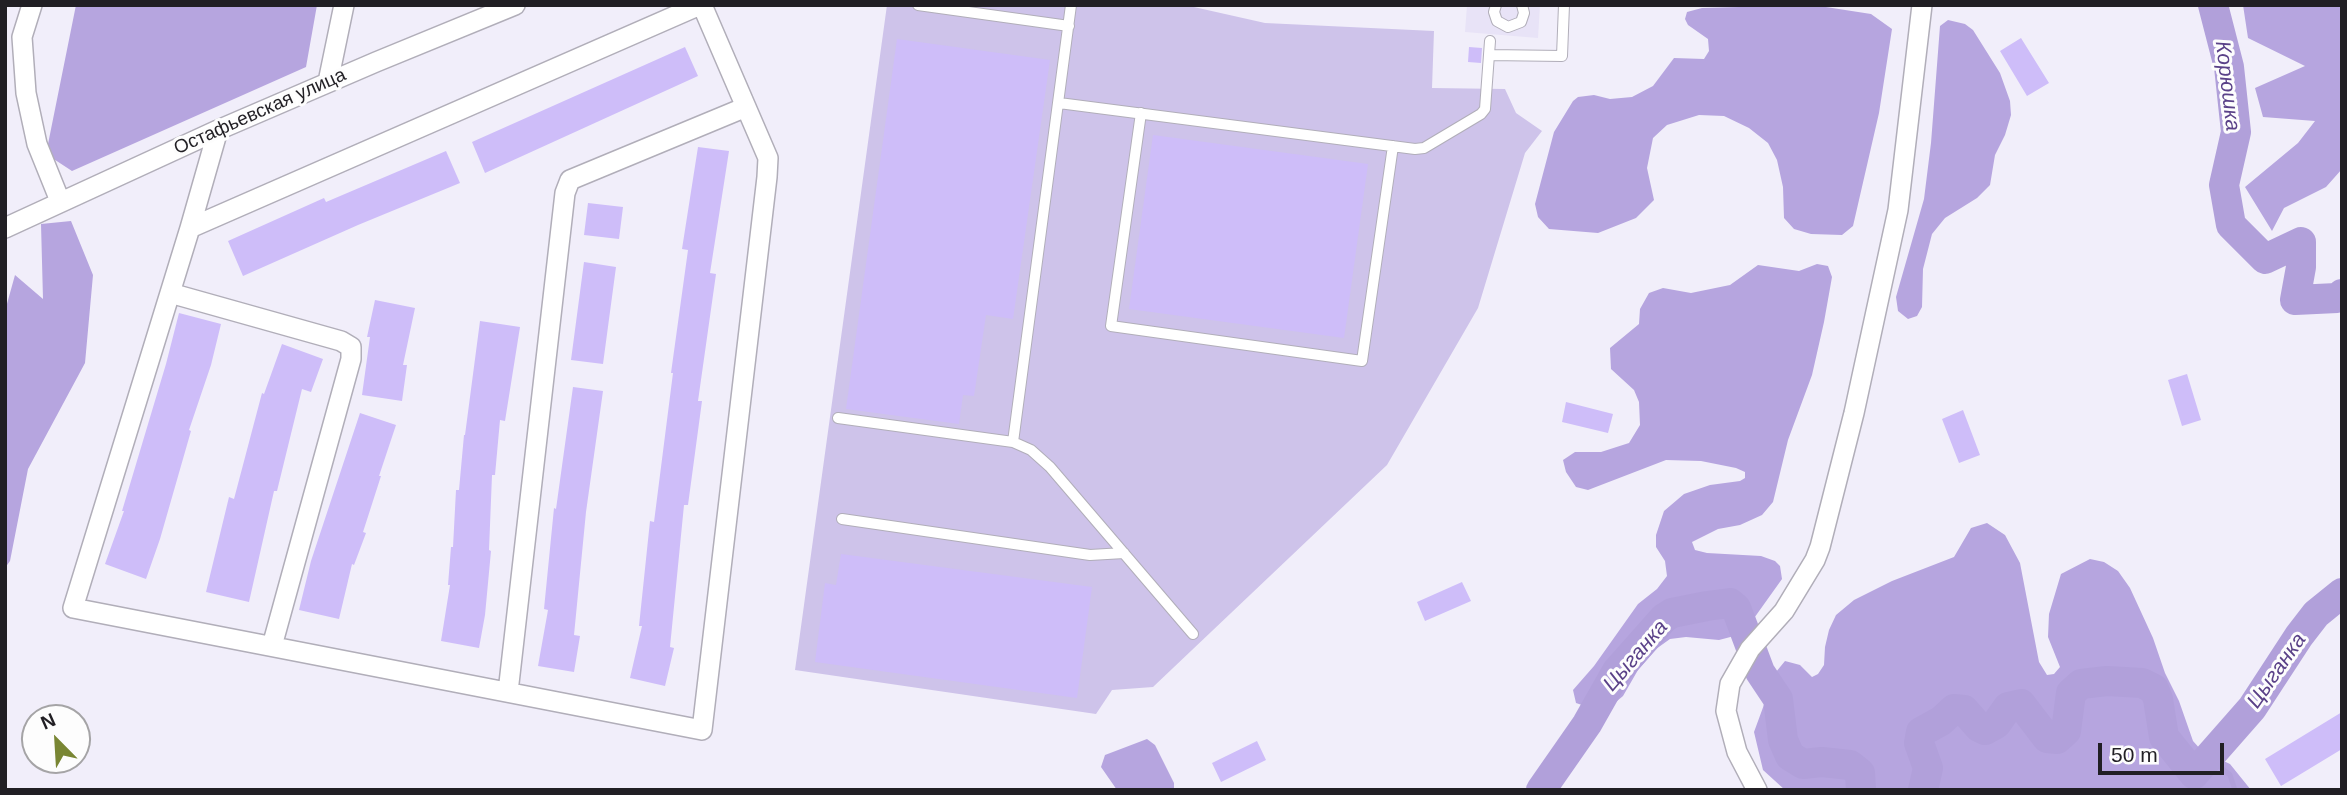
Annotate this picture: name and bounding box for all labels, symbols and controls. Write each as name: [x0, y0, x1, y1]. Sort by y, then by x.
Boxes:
water label: Корюшка: [2209, 40, 2245, 132]
street label: Остафьевская улица: [170, 64, 350, 160]
water label: Цыганка: [1598, 615, 1674, 697]
water label: Цыганка: [2242, 629, 2312, 713]
north arrow: [21, 704, 91, 774]
text: N: [38, 709, 59, 734]
scale bar: [2102, 728, 2228, 772]
text: 50 m: [2111, 743, 2158, 766]

